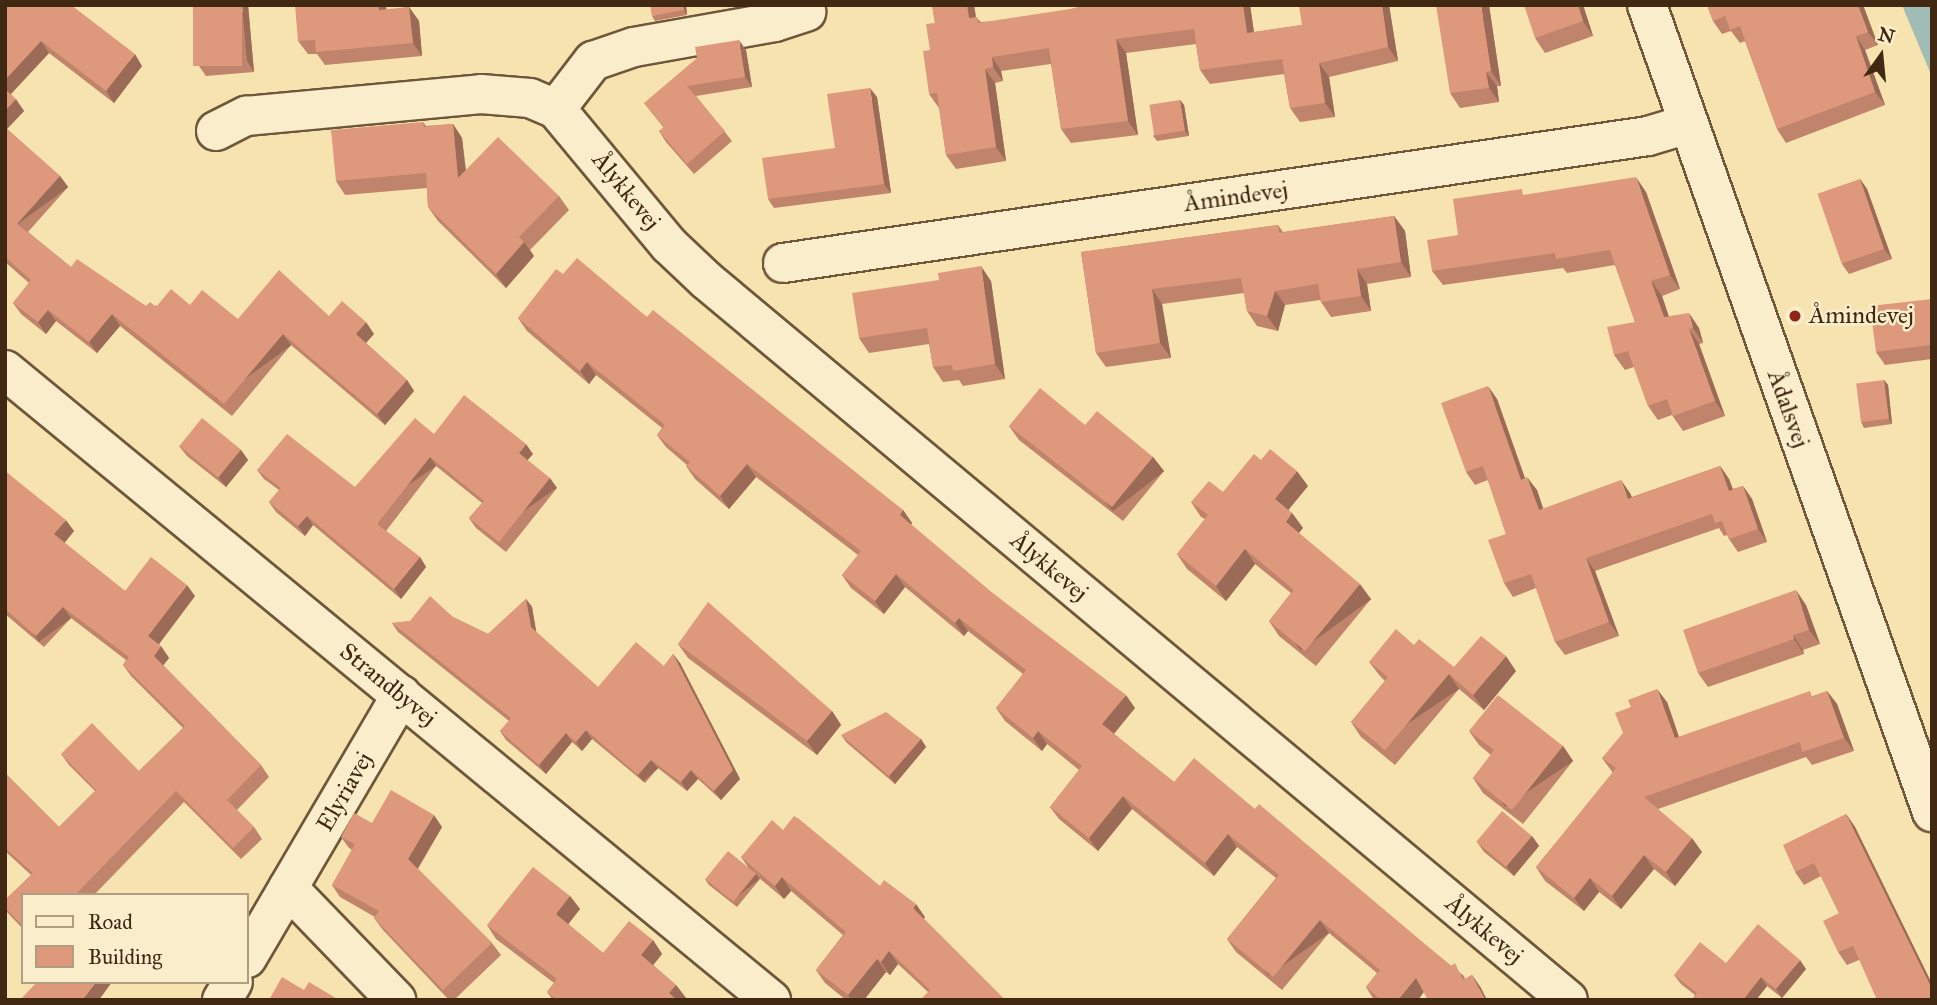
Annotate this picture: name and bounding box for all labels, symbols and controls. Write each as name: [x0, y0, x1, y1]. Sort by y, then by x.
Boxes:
north arrow: [1846, 21, 1916, 91]
text: N: [1876, 22, 1897, 48]
street label: Ålykkevej: [586, 146, 666, 236]
street label: Åmindevej: [1182, 175, 1290, 219]
place label: Åmindevej: [1809, 302, 1914, 330]
marker: Åmindevej: [1787, 308, 1803, 324]
street label: Ådalsvej: [1761, 366, 1815, 452]
street label: Ålykkevej: [1004, 526, 1094, 608]
street label: Strandbyvej: [334, 637, 442, 733]
street label: Elyriavej: [311, 747, 379, 837]
street label: Ålykkevej: [1439, 889, 1529, 971]
legend: [21, 893, 248, 984]
text: Road: [88, 909, 133, 935]
text: Building: [88, 944, 162, 970]

